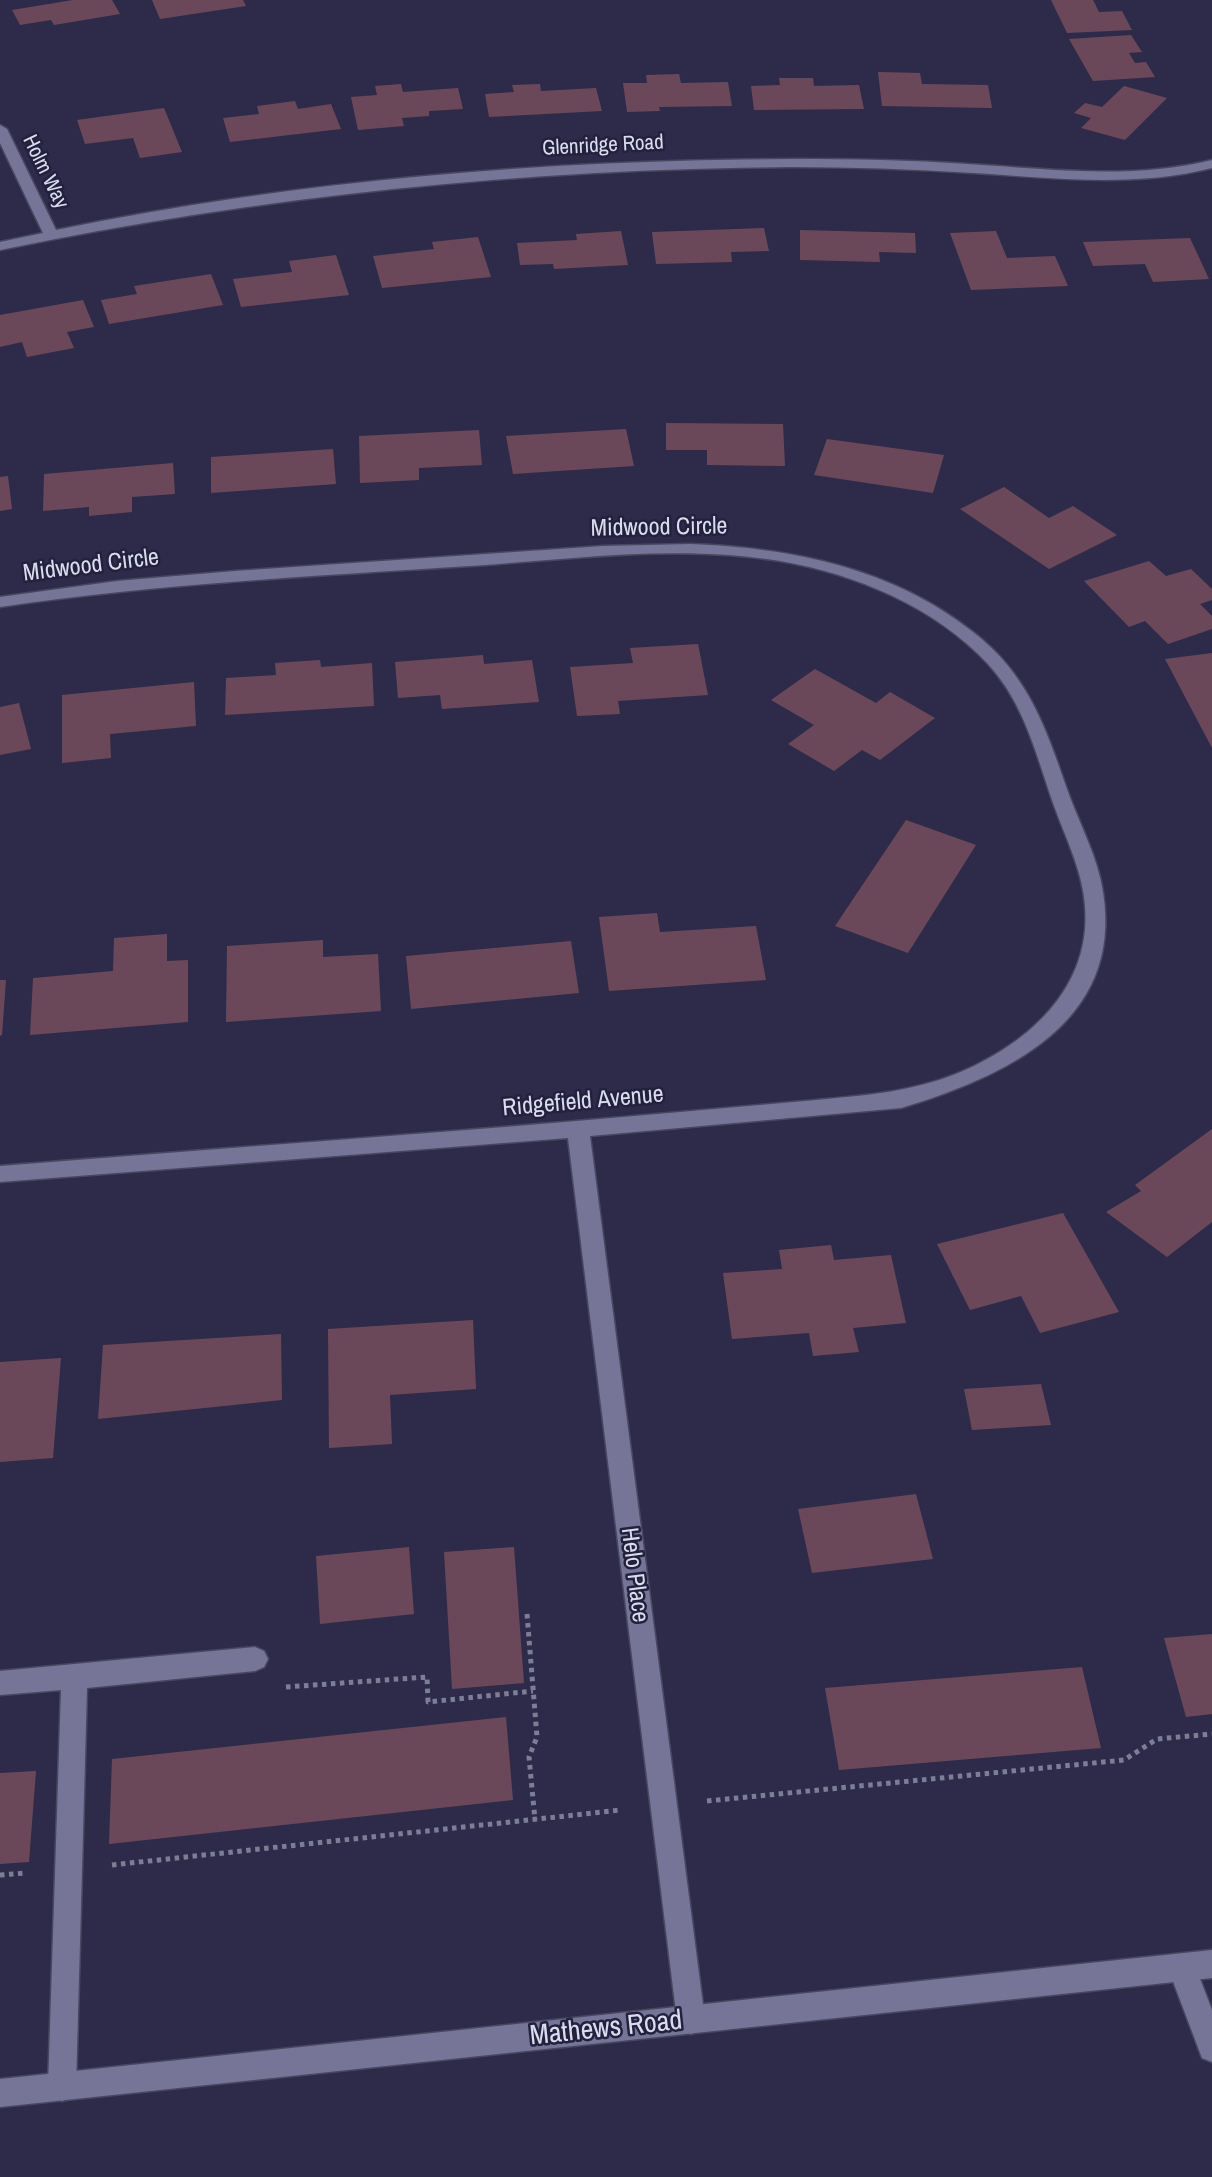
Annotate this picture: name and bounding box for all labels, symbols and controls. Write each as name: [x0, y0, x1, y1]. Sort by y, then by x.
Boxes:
street label: Glenridge Road: [542, 130, 664, 162]
street label: Holm Way: [16, 131, 74, 213]
street label: Midwood Circle: [590, 512, 728, 544]
street label: Midwood Circle: [21, 543, 161, 589]
street label: Ridgefield Avenue: [501, 1081, 665, 1123]
street label: Helo Place: [614, 1526, 654, 1624]
street label: Mathews Road: [528, 2004, 684, 2054]

